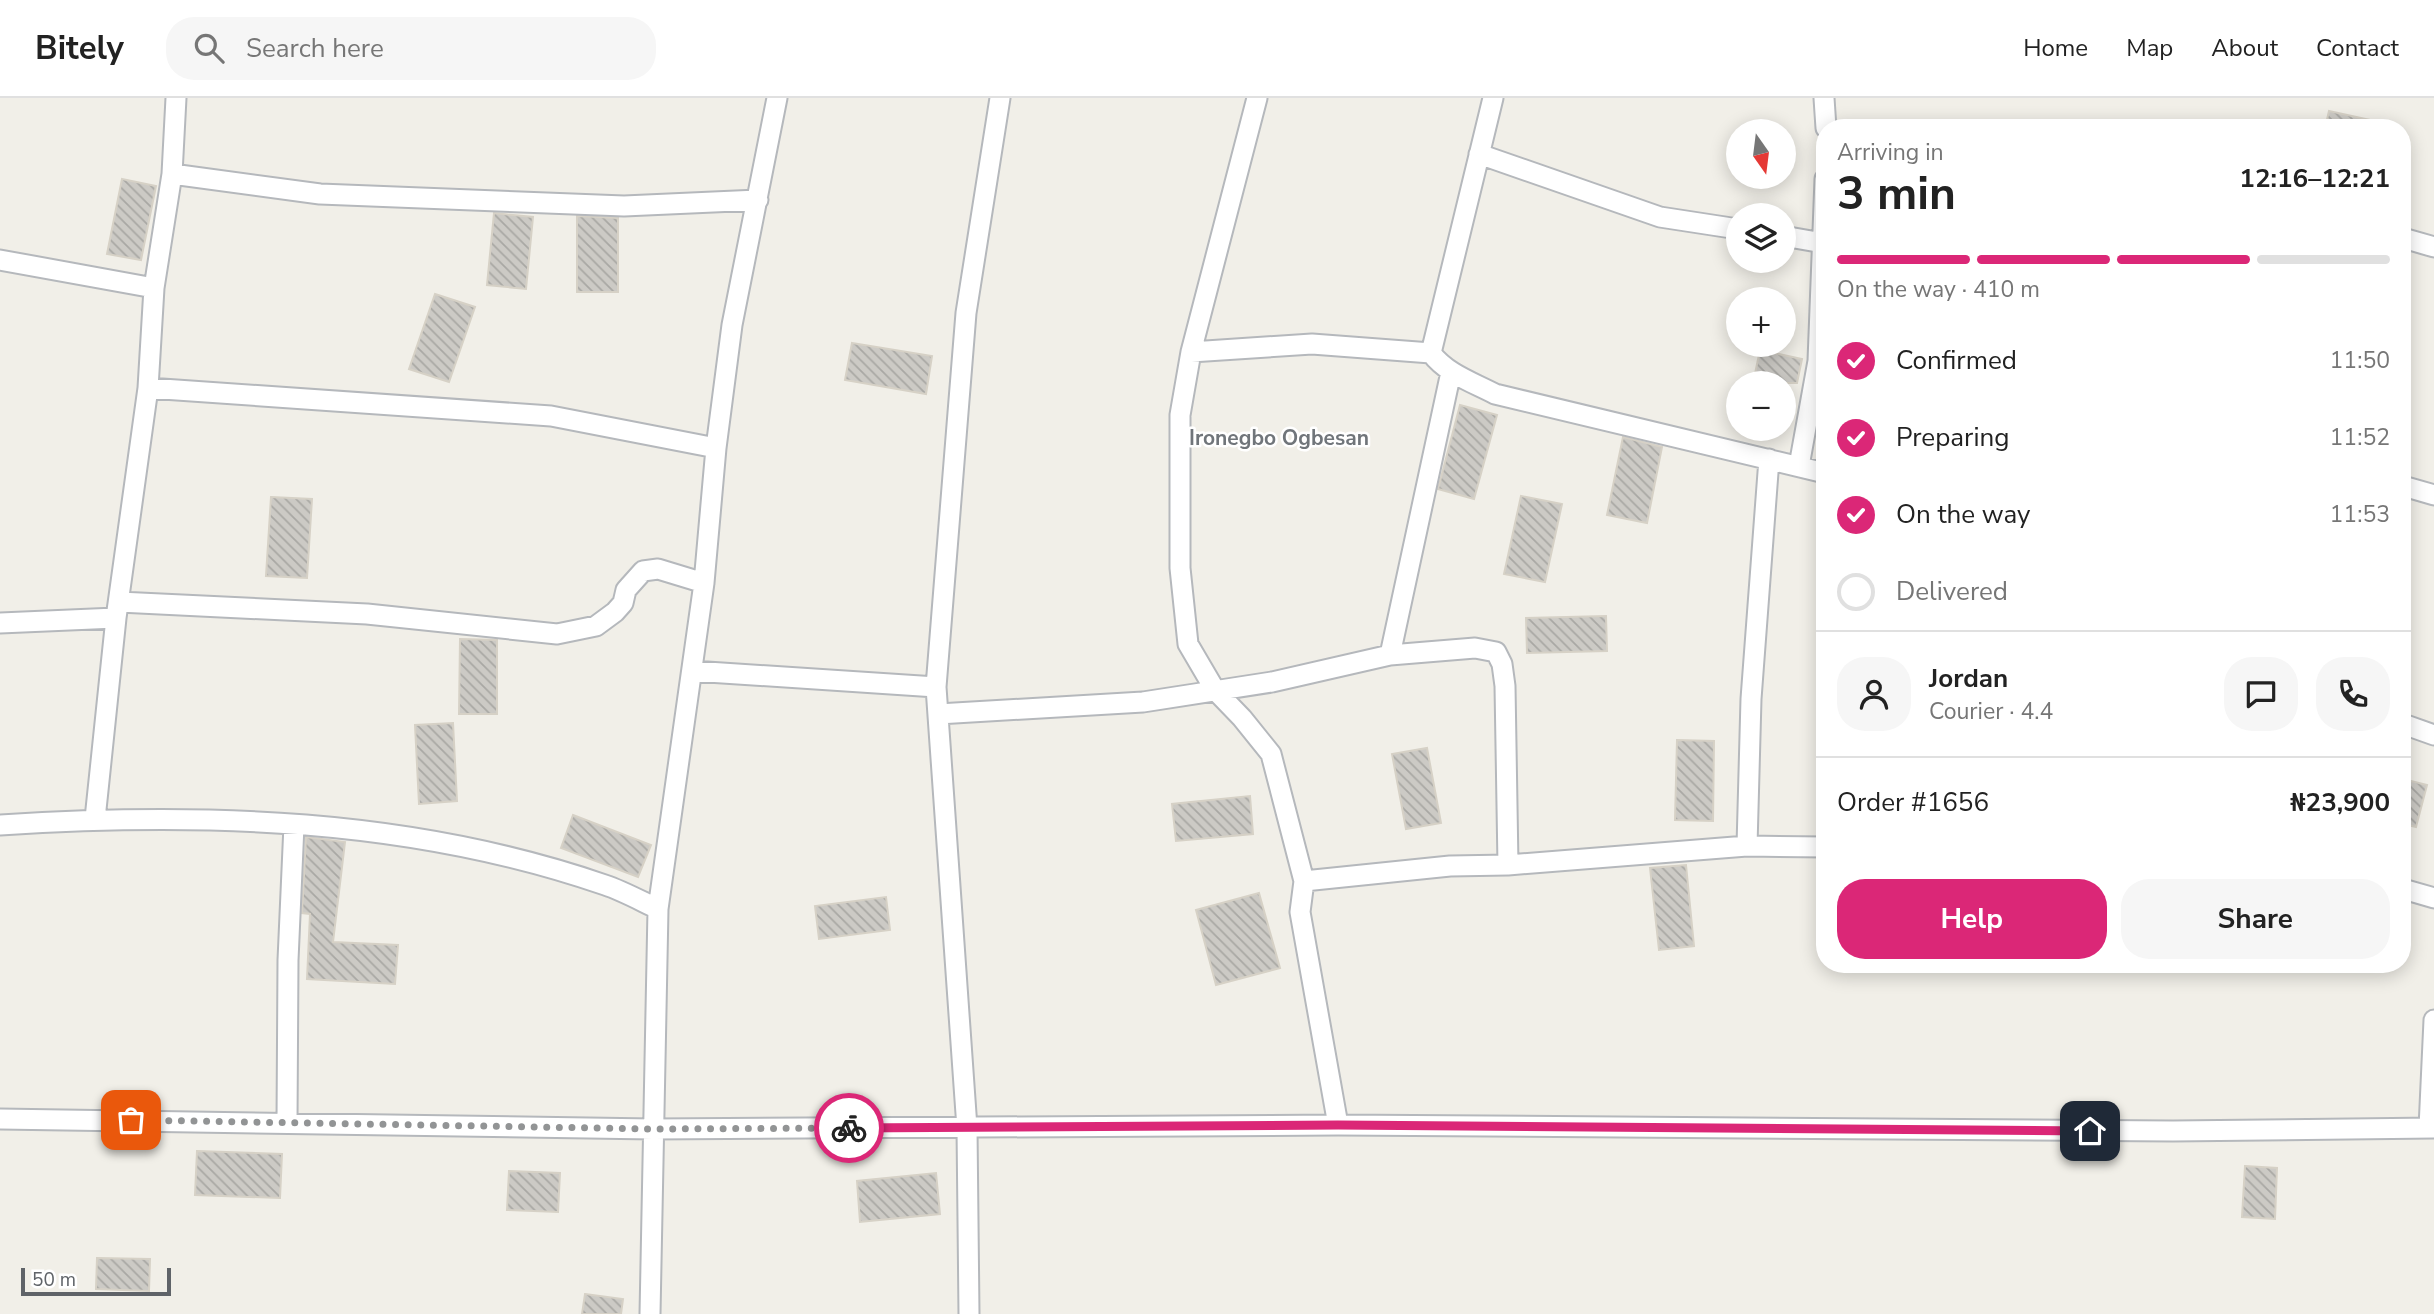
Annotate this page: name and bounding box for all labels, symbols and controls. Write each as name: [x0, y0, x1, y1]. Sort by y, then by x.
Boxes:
search box: [166, 17, 656, 80]
text: Bitely: [35, 26, 124, 71]
icon: search: [190, 29, 228, 67]
text: Search here: [246, 31, 384, 66]
text: Home: [2023, 32, 2088, 64]
text: Map: [2126, 32, 2173, 64]
text: About: [2211, 32, 2278, 64]
text: Contact: [2316, 32, 2399, 64]
north arrow: [1726, 119, 1796, 189]
map controls: [1726, 119, 1796, 441]
text: Arriving in: [1837, 137, 1944, 168]
text: 12:16–12:21: [2239, 161, 2390, 196]
text: 3 min: [1837, 162, 1956, 225]
button: layers: [1726, 203, 1796, 273]
text: On the way · 410 m: [1837, 274, 2040, 305]
button: +: [1726, 287, 1796, 357]
icon: check: [1837, 342, 1875, 380]
text: Confirmed: [1896, 343, 2017, 378]
text: 11:50: [2330, 345, 2390, 376]
button: −: [1726, 371, 1796, 441]
icon: check: [1837, 419, 1875, 457]
text: Preparing: [1896, 420, 2009, 455]
text: 11:52: [2330, 422, 2390, 453]
district label: Ironegbo Ogbesan: [1189, 424, 1369, 452]
icon: check: [1837, 496, 1875, 534]
text: On the way: [1896, 497, 2030, 532]
text: 11:53: [2330, 499, 2390, 530]
text: Delivered: [1896, 574, 2008, 609]
button: person: [1837, 657, 1911, 731]
button: chat: [2224, 657, 2298, 731]
button: phone: [2316, 657, 2390, 731]
text: Jordan: [1929, 661, 2008, 696]
text: Courier · 4.4: [1929, 696, 2053, 727]
text: Order #1656: [1837, 785, 1989, 820]
text: ₦23,900: [2290, 785, 2390, 820]
button: Help: [1837, 879, 2107, 959]
button: Share: [2121, 879, 2390, 959]
pin: [101, 1090, 161, 1150]
courier: [814, 1093, 884, 1163]
icon: bag: [112, 1101, 150, 1139]
pin: [2060, 1101, 2120, 1161]
icon: bike: [830, 1109, 868, 1147]
icon: home: [2071, 1112, 2109, 1150]
scale bar: [21, 1265, 172, 1297]
text: 50 m: [32, 1267, 76, 1293]

